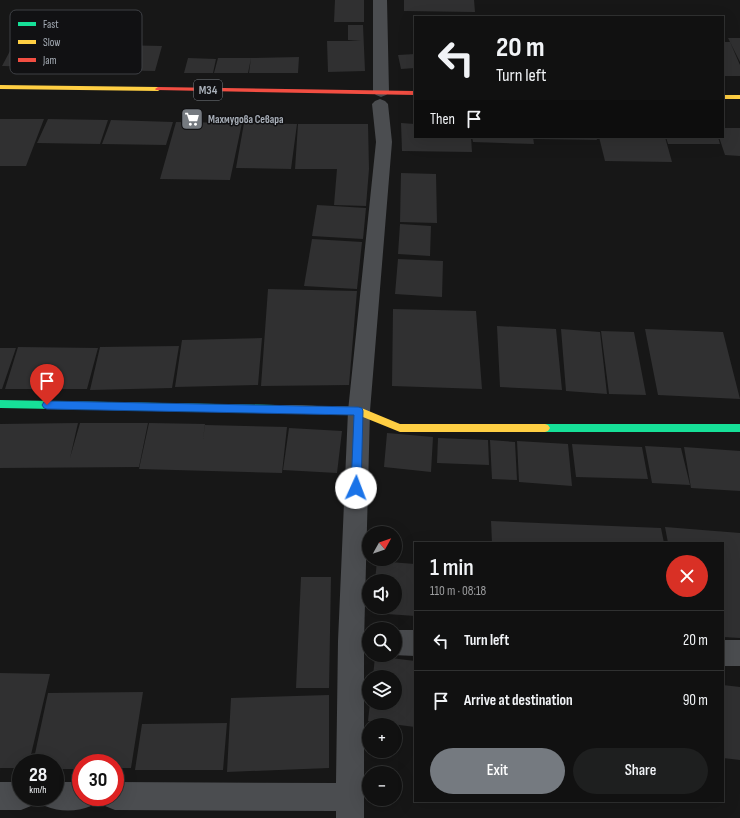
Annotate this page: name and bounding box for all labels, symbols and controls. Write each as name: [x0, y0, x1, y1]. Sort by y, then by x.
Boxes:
legend: [10, 10, 142, 74]
text: Fast: [43, 18, 59, 31]
text: 20 m: [496, 31, 545, 64]
icon: left: [430, 32, 482, 84]
text: Slow: [43, 36, 60, 49]
text: Jam: [42, 54, 57, 67]
text: Turn left: [496, 65, 547, 86]
road number: M34: [194, 80, 222, 100]
supermarket icon: Махмудова Севара: [179, 106, 205, 132]
icon: arrive: [463, 108, 485, 130]
text: Then: [430, 110, 455, 129]
place label: Махмудова Севара: [208, 113, 284, 126]
pin: [30, 364, 64, 405]
icon: arrive: [36, 370, 58, 392]
position arrow: [335, 467, 377, 509]
north arrow: [362, 526, 402, 566]
map controls: [362, 526, 402, 806]
text: 1 min: [430, 553, 474, 582]
button: close: [666, 555, 708, 597]
button: sound: [362, 574, 402, 614]
text: 110 m · 08:18: [430, 583, 486, 599]
button: search: [362, 622, 402, 662]
icon: left: [430, 630, 452, 652]
text: Turn left: [464, 631, 509, 650]
text: 20 m: [683, 631, 708, 650]
button: layers: [362, 670, 402, 710]
icon: arrive: [430, 690, 452, 712]
text: Arrive at destination: [464, 691, 573, 710]
text: 90 m: [683, 691, 708, 710]
button: +: [362, 718, 402, 758]
button: Exit: [430, 748, 565, 794]
button: Share: [573, 748, 708, 794]
speed limit sign: 30: [72, 754, 124, 806]
text: 28: [29, 763, 47, 787]
button: −: [362, 766, 402, 806]
text: km/h: [29, 784, 47, 796]

